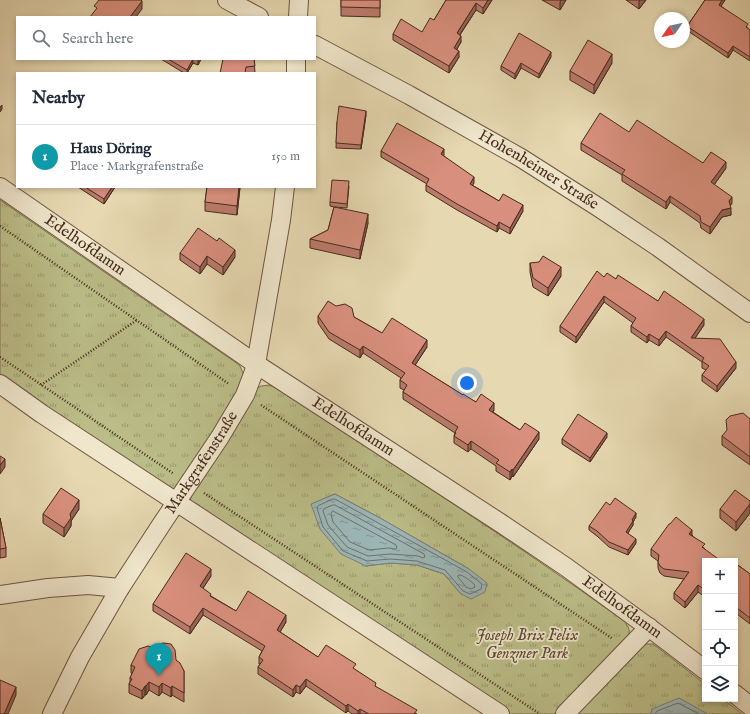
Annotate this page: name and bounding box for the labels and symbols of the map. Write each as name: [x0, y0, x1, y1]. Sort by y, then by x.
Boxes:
north arrow: [654, 12, 690, 48]
street label: Hohenheimer Straße: [474, 126, 602, 215]
street label: Edelhofdamm: [40, 211, 129, 281]
your location: [457, 373, 477, 393]
street label: Edelhofdamm: [308, 393, 398, 461]
street label: Markgrafenstraße: [161, 408, 243, 518]
street label: Edelhofdamm: [578, 572, 666, 644]
park label: Joseph Brix Felix Genzmer Park: [476, 626, 578, 664]
pin: 1: [146, 643, 172, 676]

